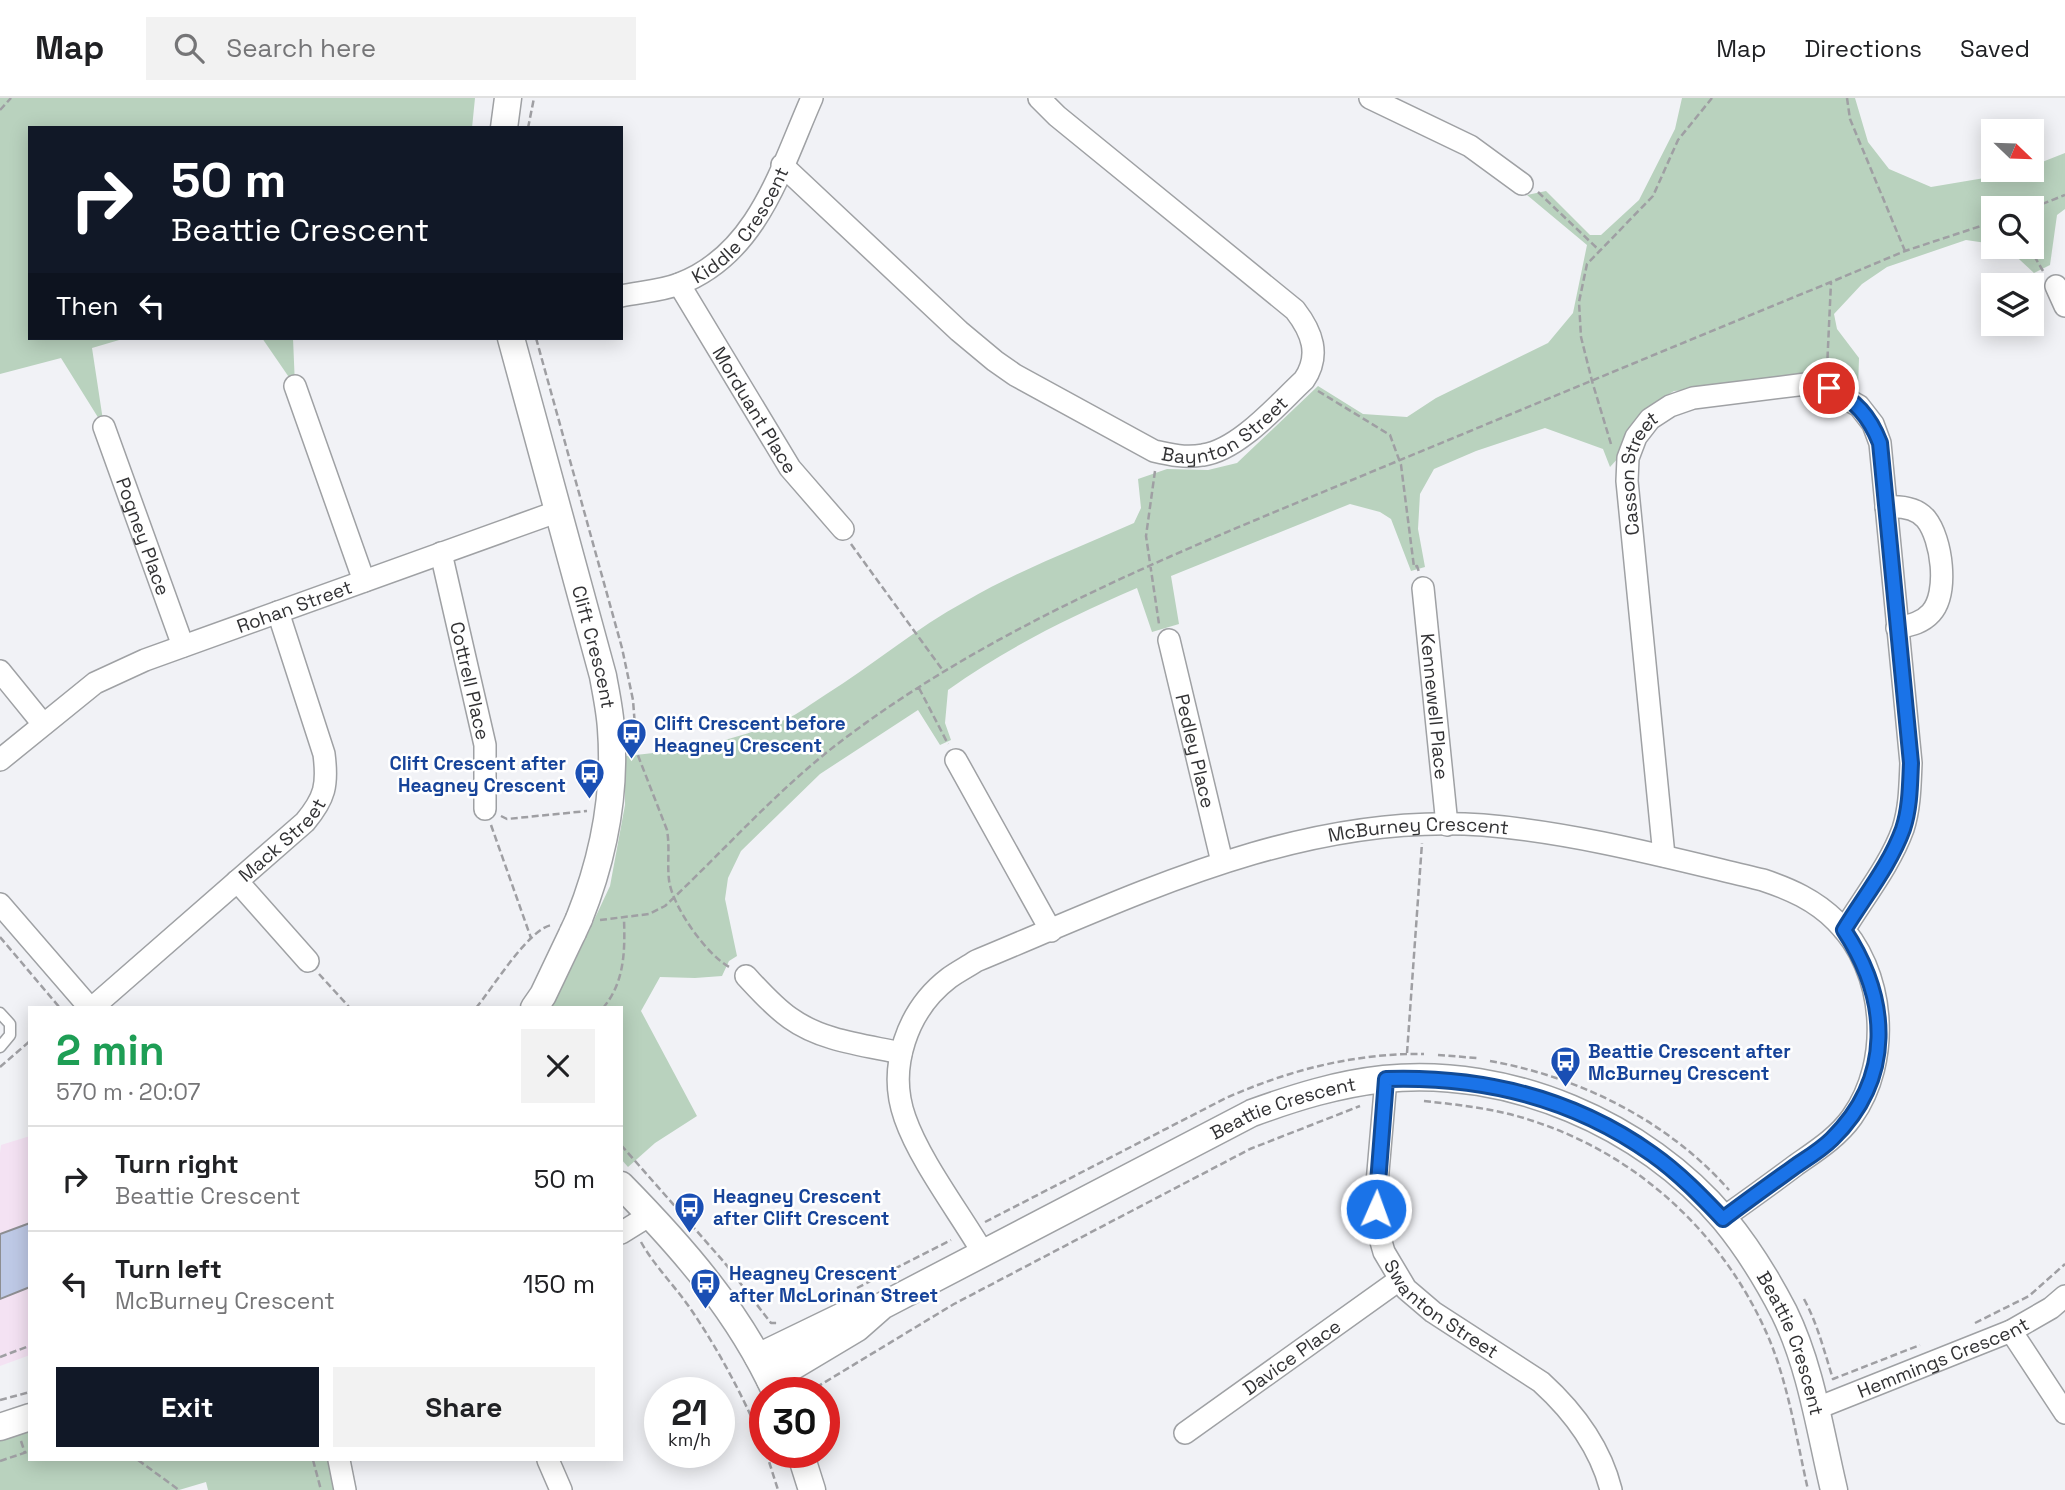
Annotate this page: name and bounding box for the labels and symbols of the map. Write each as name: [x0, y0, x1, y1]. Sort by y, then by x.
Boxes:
north arrow: [1981, 119, 2044, 182]
street label: Kiddle Crescent: [687, 163, 794, 289]
street label: Morduant Place: [707, 342, 802, 478]
pin: [1799, 358, 1859, 418]
street label: Baynton Street: [1160, 391, 1293, 469]
street label: Casson Street: [1615, 405, 1663, 536]
street label: Pogney Place: [110, 474, 176, 599]
street label: Rohan Street: [233, 574, 356, 639]
street label: Clift Crescent: [566, 583, 621, 710]
street label: Cottrell Place: [444, 619, 495, 742]
street label: Kennewell Place: [1415, 632, 1454, 781]
street label: Pedley Place: [1169, 691, 1221, 811]
place label: Clift Crescent before Heagney Crescent: [654, 711, 846, 758]
bus stop icon: Clift Crescent before Heagney Crescent: [614, 717, 648, 761]
place label: Clift Crescent after Heagney Crescent: [390, 751, 566, 798]
bus stop icon: Clift Crescent after Heagney Crescent: [572, 757, 606, 801]
street label: Mack Street: [233, 794, 332, 887]
street label: McBurney Crescent: [1326, 812, 1510, 848]
place label: Beattie Crescent after McBurney Crescent: [1588, 1039, 1791, 1086]
bus stop icon: Beattie Crescent after McBurney Crescent: [1548, 1045, 1582, 1089]
street label: Beattie Crescent: [1206, 1071, 1358, 1146]
position arrow: [1339, 1172, 1413, 1246]
place label: Heagney Crescent after Clift Crescent: [713, 1184, 890, 1231]
bus stop icon: Heagney Crescent after Clift Crescent: [673, 1190, 707, 1234]
street label: Swanton Street: [1378, 1255, 1503, 1364]
place label: Heagney Crescent after McLorinan Street: [729, 1261, 938, 1308]
bus stop icon: Heagney Crescent after McLorinan Street: [689, 1267, 723, 1311]
street label: Beattie Crescent: [1751, 1267, 1829, 1418]
street label: Hemmings Crescent: [1854, 1311, 2034, 1404]
street label: Davice Place: [1238, 1314, 1346, 1401]
speed limit sign: 30: [749, 1377, 840, 1468]

